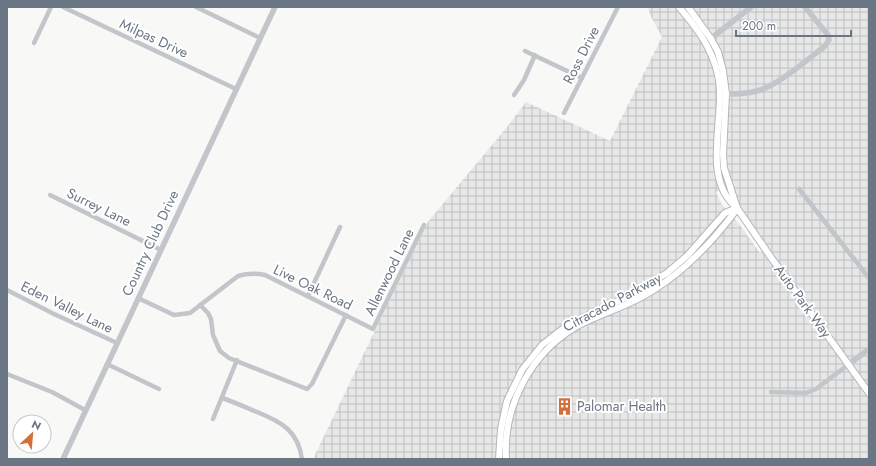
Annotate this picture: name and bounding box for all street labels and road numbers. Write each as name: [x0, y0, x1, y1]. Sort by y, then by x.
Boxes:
street label: Milpas Drive: [116, 13, 192, 63]
street label: Ross Drive: [558, 23, 604, 87]
street label: Surrey Lane: [63, 183, 135, 231]
street label: Country Club Drive: [117, 187, 183, 299]
street label: Allenwood Lane: [359, 225, 419, 319]
street label: Live Oak Road: [270, 259, 356, 315]
street label: Auto Park Way: [770, 260, 837, 342]
street label: Citracado Parkway: [559, 267, 665, 336]
street label: Eden Valley Lane: [17, 276, 117, 338]

